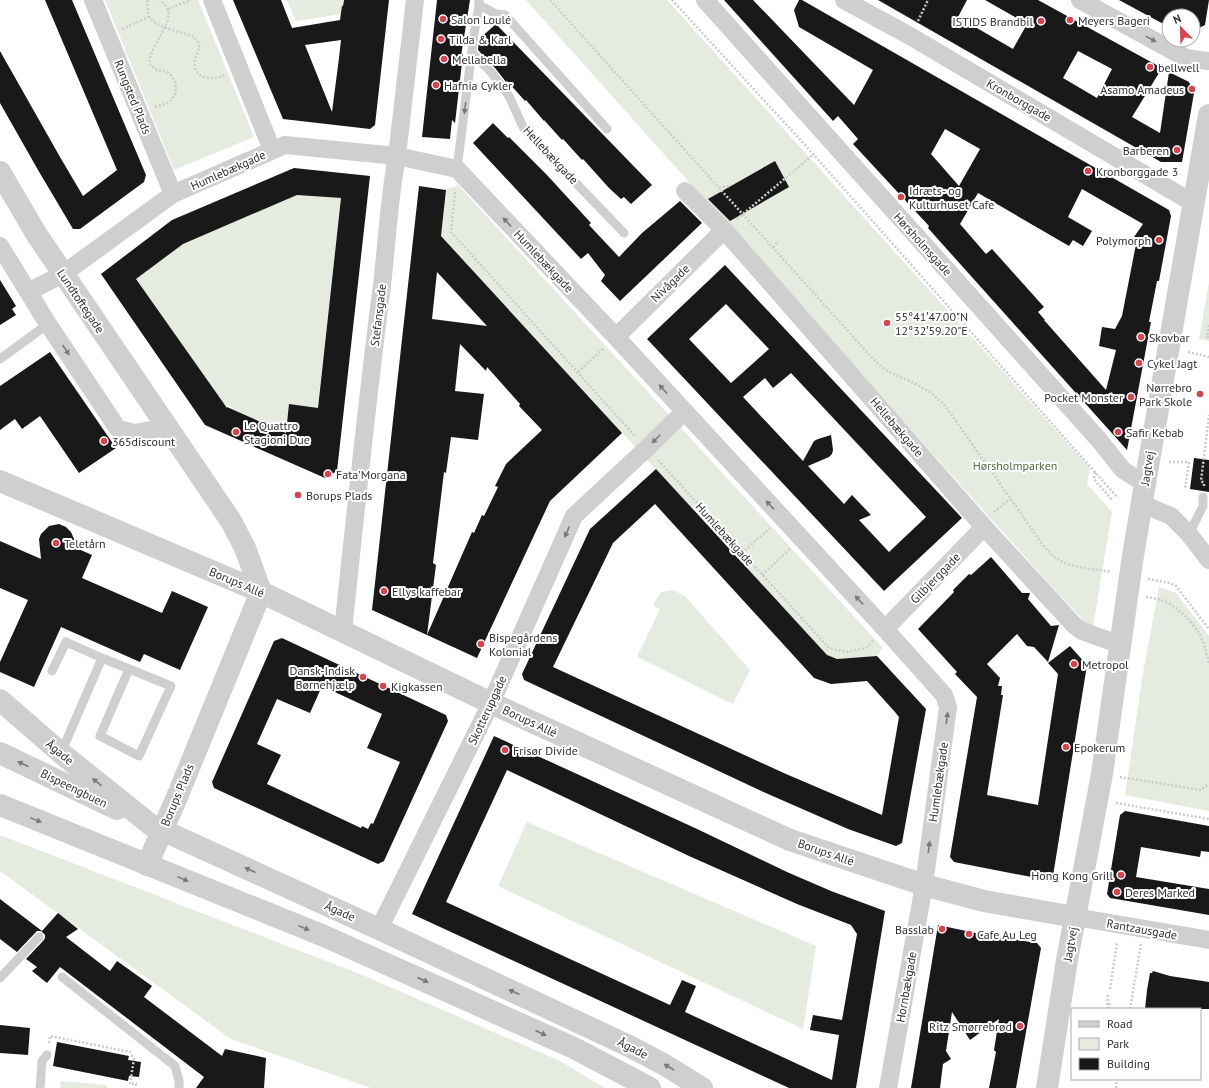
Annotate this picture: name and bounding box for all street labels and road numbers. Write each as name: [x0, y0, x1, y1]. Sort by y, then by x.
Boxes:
street label: Rungsted Plads: [111, 58, 155, 136]
street label: Kronborggade: [984, 75, 1054, 125]
street label: Hellebækgade: [520, 123, 582, 187]
street label: Humlebækgade: [188, 147, 268, 193]
street label: Hørsholmsgade: [891, 209, 955, 279]
street label: Humlebækgade: [511, 226, 577, 296]
street label: Nivågade: [648, 261, 692, 305]
street label: Lundtoftegade: [54, 266, 108, 336]
street label: Stefansgade: [367, 283, 389, 347]
street label: Hellebækgade: [867, 394, 927, 460]
street label: Jagtvej: [1137, 450, 1157, 487]
street label: Humlebækgade: [693, 499, 757, 569]
street label: Gilbjerggade: [907, 549, 963, 607]
street label: Borups Allé: [207, 564, 267, 600]
street label: Skotterupgade: [464, 673, 510, 747]
street label: Borups Allé: [500, 702, 560, 740]
street label: Ågade: [43, 736, 77, 768]
street label: Humlebækgade: [925, 741, 951, 823]
street label: Borups Plads: [157, 761, 197, 829]
street label: Bispeengbuen: [38, 765, 110, 811]
street label: Borups Allé: [796, 835, 856, 869]
street label: Ågade: [322, 898, 358, 924]
street label: Rantzausgade: [1106, 915, 1178, 943]
street label: Jagtvej: [1059, 926, 1080, 963]
street label: Hornbækgade: [892, 950, 920, 1024]
street label: Ågade: [615, 1034, 651, 1062]

